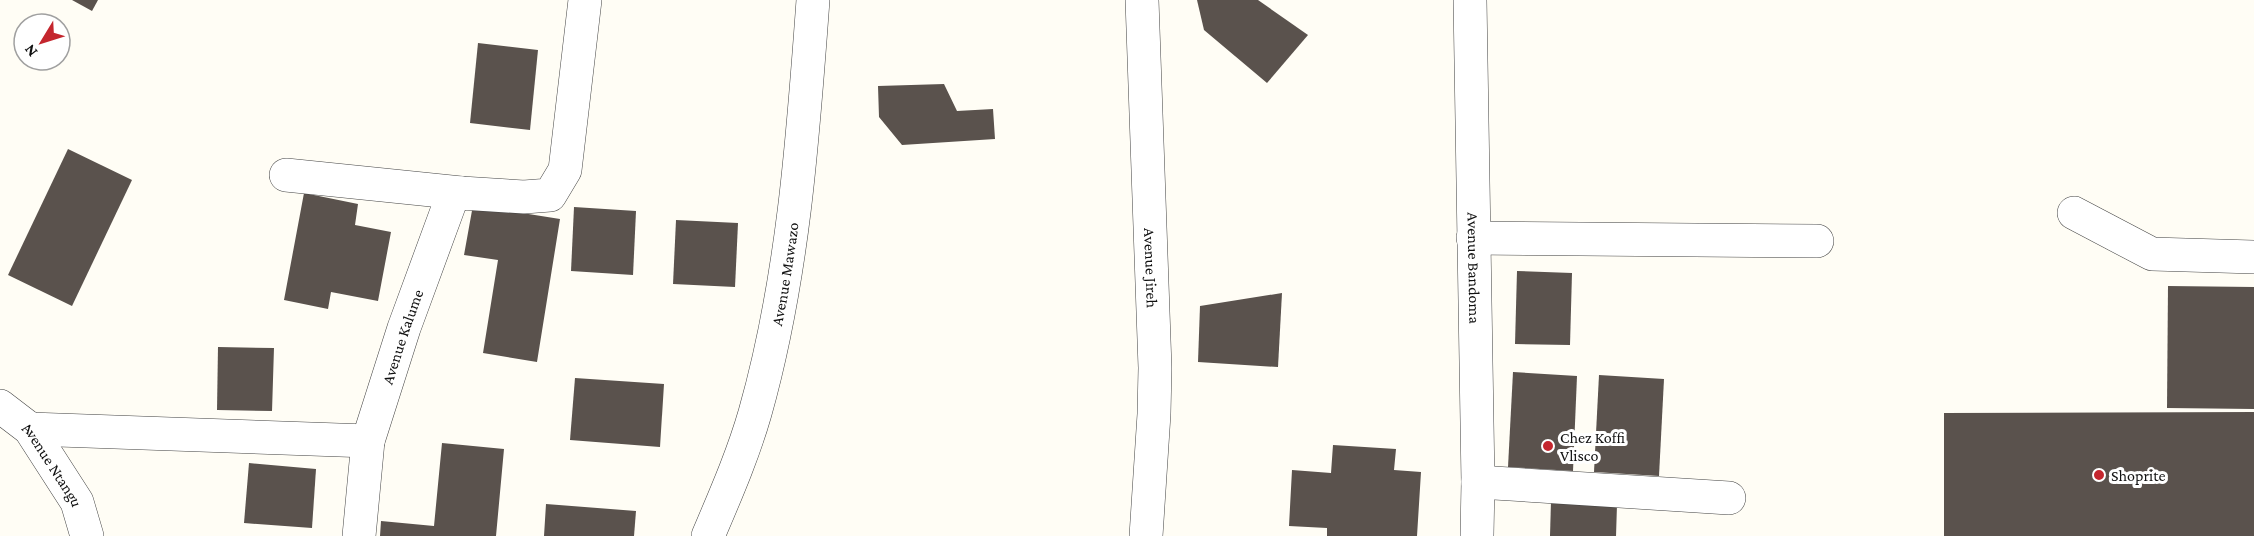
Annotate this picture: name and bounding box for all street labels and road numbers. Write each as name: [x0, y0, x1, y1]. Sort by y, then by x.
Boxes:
street label: Avenue Bandoma: [1465, 212, 1484, 324]
street label: Avenue Mawazo: [768, 221, 801, 327]
street label: Avenue Jireh: [1142, 227, 1161, 309]
street label: Avenue Kalume: [378, 287, 426, 386]
street label: Avenue Ntangu: [19, 418, 87, 509]

